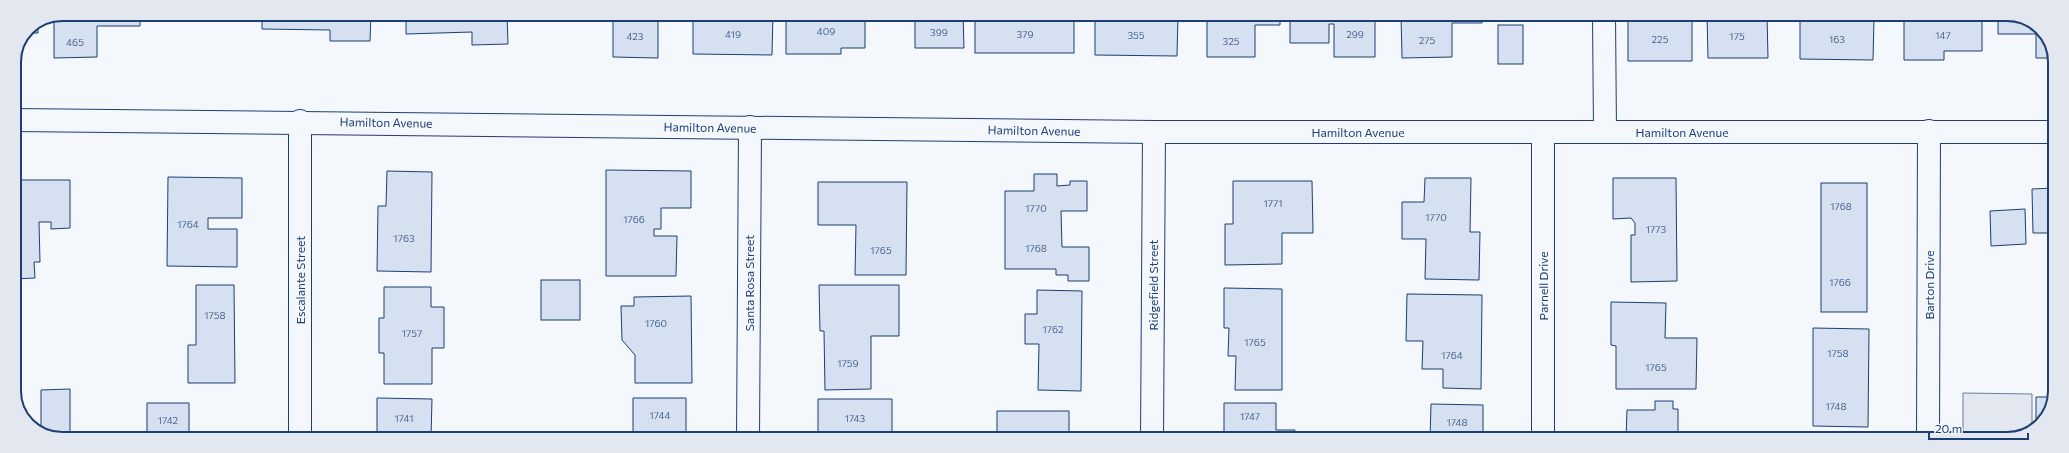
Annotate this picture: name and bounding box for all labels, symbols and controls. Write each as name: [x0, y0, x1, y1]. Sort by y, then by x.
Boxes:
house number: 409: [817, 25, 835, 37]
house number: 399: [930, 26, 948, 38]
house number: 419: [725, 28, 741, 40]
house number: 379: [1017, 28, 1034, 40]
house number: 299: [1346, 28, 1364, 40]
house number: 355: [1127, 29, 1145, 41]
house number: 147: [1935, 29, 1951, 41]
house number: 423: [626, 30, 644, 42]
house number: 175: [1729, 30, 1745, 42]
house number: 225: [1652, 33, 1669, 45]
house number: 163: [1829, 33, 1845, 45]
house number: 275: [1419, 34, 1436, 46]
house number: 325: [1223, 35, 1240, 47]
house number: 465: [66, 36, 84, 48]
street label: Hamilton Avenue: [339, 114, 433, 130]
street label: Hamilton Avenue: [663, 119, 757, 135]
street label: Hamilton Avenue: [987, 122, 1081, 138]
street label: Hamilton Avenue: [1311, 125, 1405, 139]
street label: Hamilton Avenue: [1635, 125, 1729, 139]
house number: 1771: [1263, 197, 1283, 209]
house number: 1768: [1830, 200, 1852, 212]
house number: 1770: [1025, 202, 1047, 214]
house number: 1770: [1425, 211, 1447, 223]
house number: 1766: [623, 213, 645, 225]
house number: 1764: [177, 218, 199, 230]
house number: 1773: [1646, 223, 1667, 235]
house number: 1763: [393, 232, 415, 244]
street label: Santa Rosa Street: [742, 235, 756, 331]
street label: Escalante Street: [293, 236, 307, 324]
street label: Ridgefield Street: [1146, 239, 1160, 331]
house number: 1768: [1025, 242, 1047, 254]
house number: 1765: [870, 244, 892, 256]
street label: Parnell Drive: [1536, 251, 1550, 321]
street label: Barton Drive: [1922, 251, 1936, 319]
house number: 1766: [1829, 276, 1851, 288]
house number: 1758: [204, 309, 226, 321]
house number: 1760: [645, 317, 667, 329]
house number: 1762: [1042, 323, 1064, 335]
house number: 1757: [402, 327, 422, 339]
house number: 1765: [1244, 336, 1266, 348]
house number: 1758: [1827, 347, 1849, 359]
house number: 1764: [1441, 349, 1463, 361]
house number: 1759: [837, 357, 859, 369]
house number: 1765: [1645, 361, 1667, 373]
house number: 1748: [1825, 400, 1847, 412]
house number: 1744: [650, 409, 670, 421]
house number: 1747: [1240, 410, 1260, 422]
house number: 1741: [395, 412, 413, 424]
house number: 1743: [845, 412, 866, 424]
house number: 1742: [158, 414, 179, 426]
scale bar: [1929, 415, 2028, 441]
house number: 1748: [1446, 416, 1468, 428]
text: 20 m: [1935, 421, 1962, 435]

